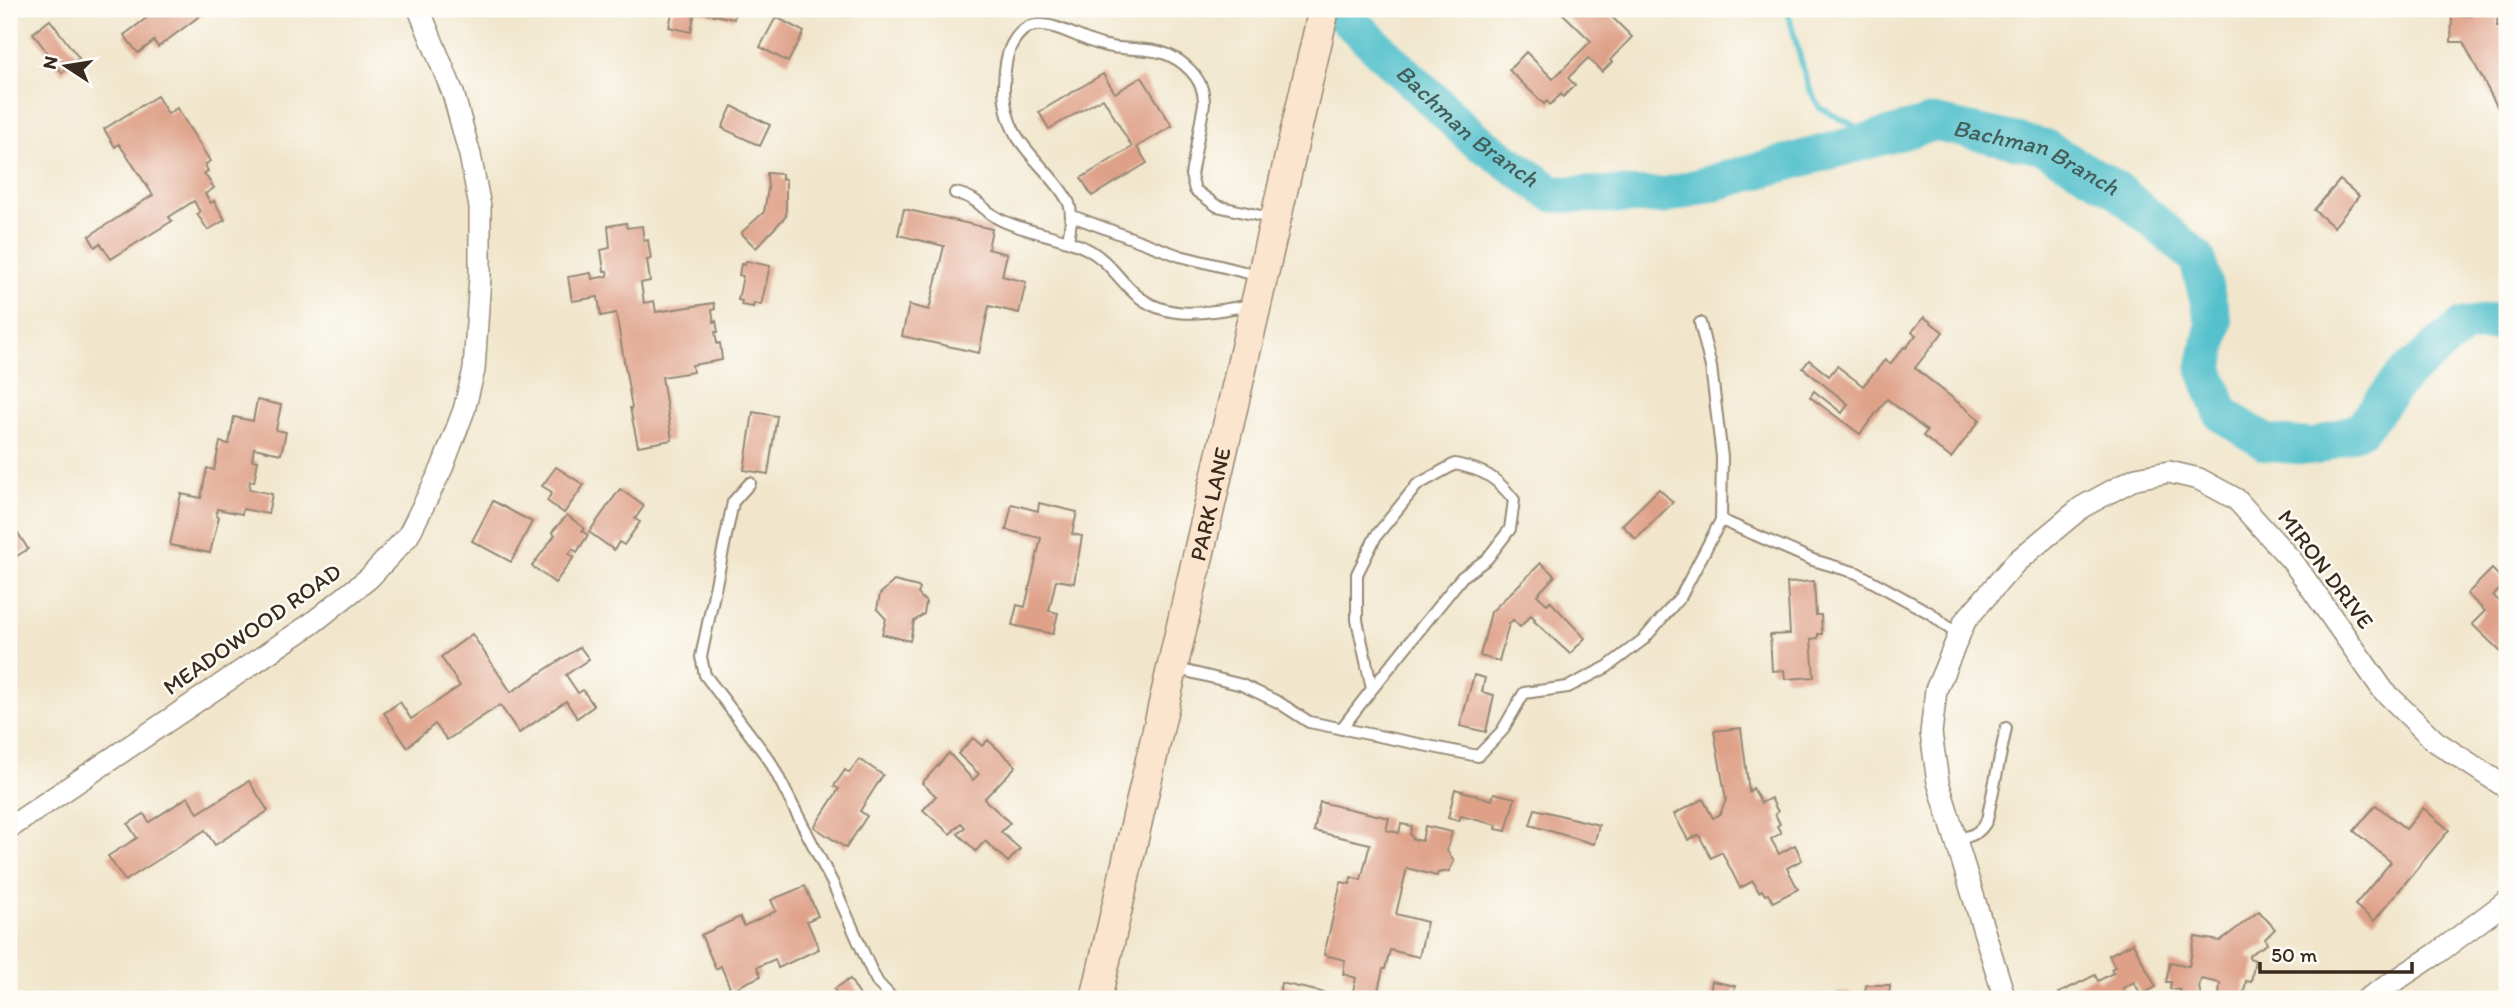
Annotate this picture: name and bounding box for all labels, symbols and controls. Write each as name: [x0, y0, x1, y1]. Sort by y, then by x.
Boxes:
north arrow: [32, 32, 102, 102]
text: N: [37, 54, 62, 71]
water label: Bachman Branch: [1390, 58, 1545, 193]
water label: Bachman Branch: [1950, 113, 2125, 202]
street label: PARK LANE: [1183, 444, 1237, 564]
street label: MIRON DRIVE: [2272, 504, 2380, 634]
street label: MEADOWOOD ROAD: [158, 557, 346, 701]
scale bar: [2260, 931, 2413, 975]
text: 50 m: [2271, 942, 2318, 967]

